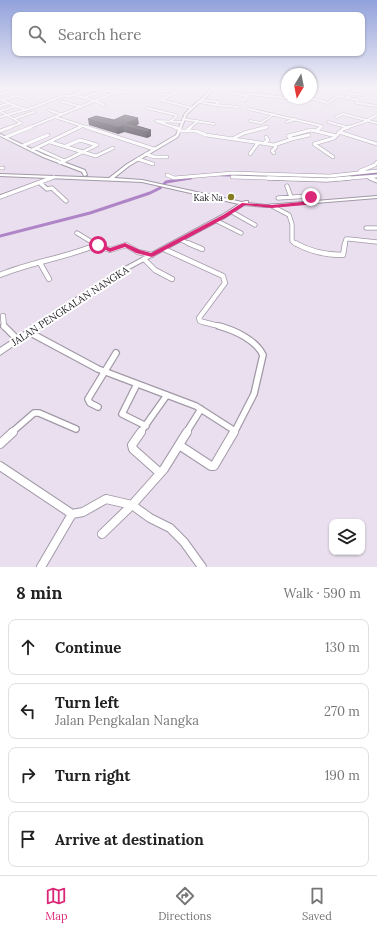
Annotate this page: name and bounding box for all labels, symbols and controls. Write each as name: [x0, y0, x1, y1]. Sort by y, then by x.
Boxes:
search box: [12, 12, 365, 56]
icon: search: [26, 23, 48, 45]
text: Search here: [58, 25, 141, 44]
north arrow: [281, 68, 317, 104]
route end: [302, 188, 320, 206]
place label: Kak Na: [194, 192, 223, 203]
marker: Kak Na: [226, 192, 236, 202]
route start: [89, 236, 107, 254]
street label: JALAN PENGKALAN NANGKA: [8, 263, 132, 349]
map controls: [329, 519, 365, 555]
button: layers: [329, 519, 365, 555]
text: 8 min: [16, 582, 62, 604]
text: Walk · 590 m: [284, 585, 361, 602]
icon: ahead: [17, 636, 39, 658]
text: Continue: [55, 638, 121, 657]
text: 130 m: [325, 639, 360, 656]
text: Turn left: [55, 693, 119, 712]
icon: left: [17, 700, 39, 722]
text: 270 m: [324, 703, 360, 720]
text: Jalan Pengkalan Nangka: [55, 712, 199, 729]
icon: right: [17, 764, 39, 786]
text: Turn right: [55, 766, 131, 785]
text: 190 m: [325, 767, 360, 784]
icon: arrive: [17, 828, 39, 850]
text: Arrive at destination: [55, 830, 204, 849]
tab: Map: [45, 885, 68, 923]
tab: Directions: [158, 885, 211, 923]
tab: Saved: [302, 885, 332, 923]

